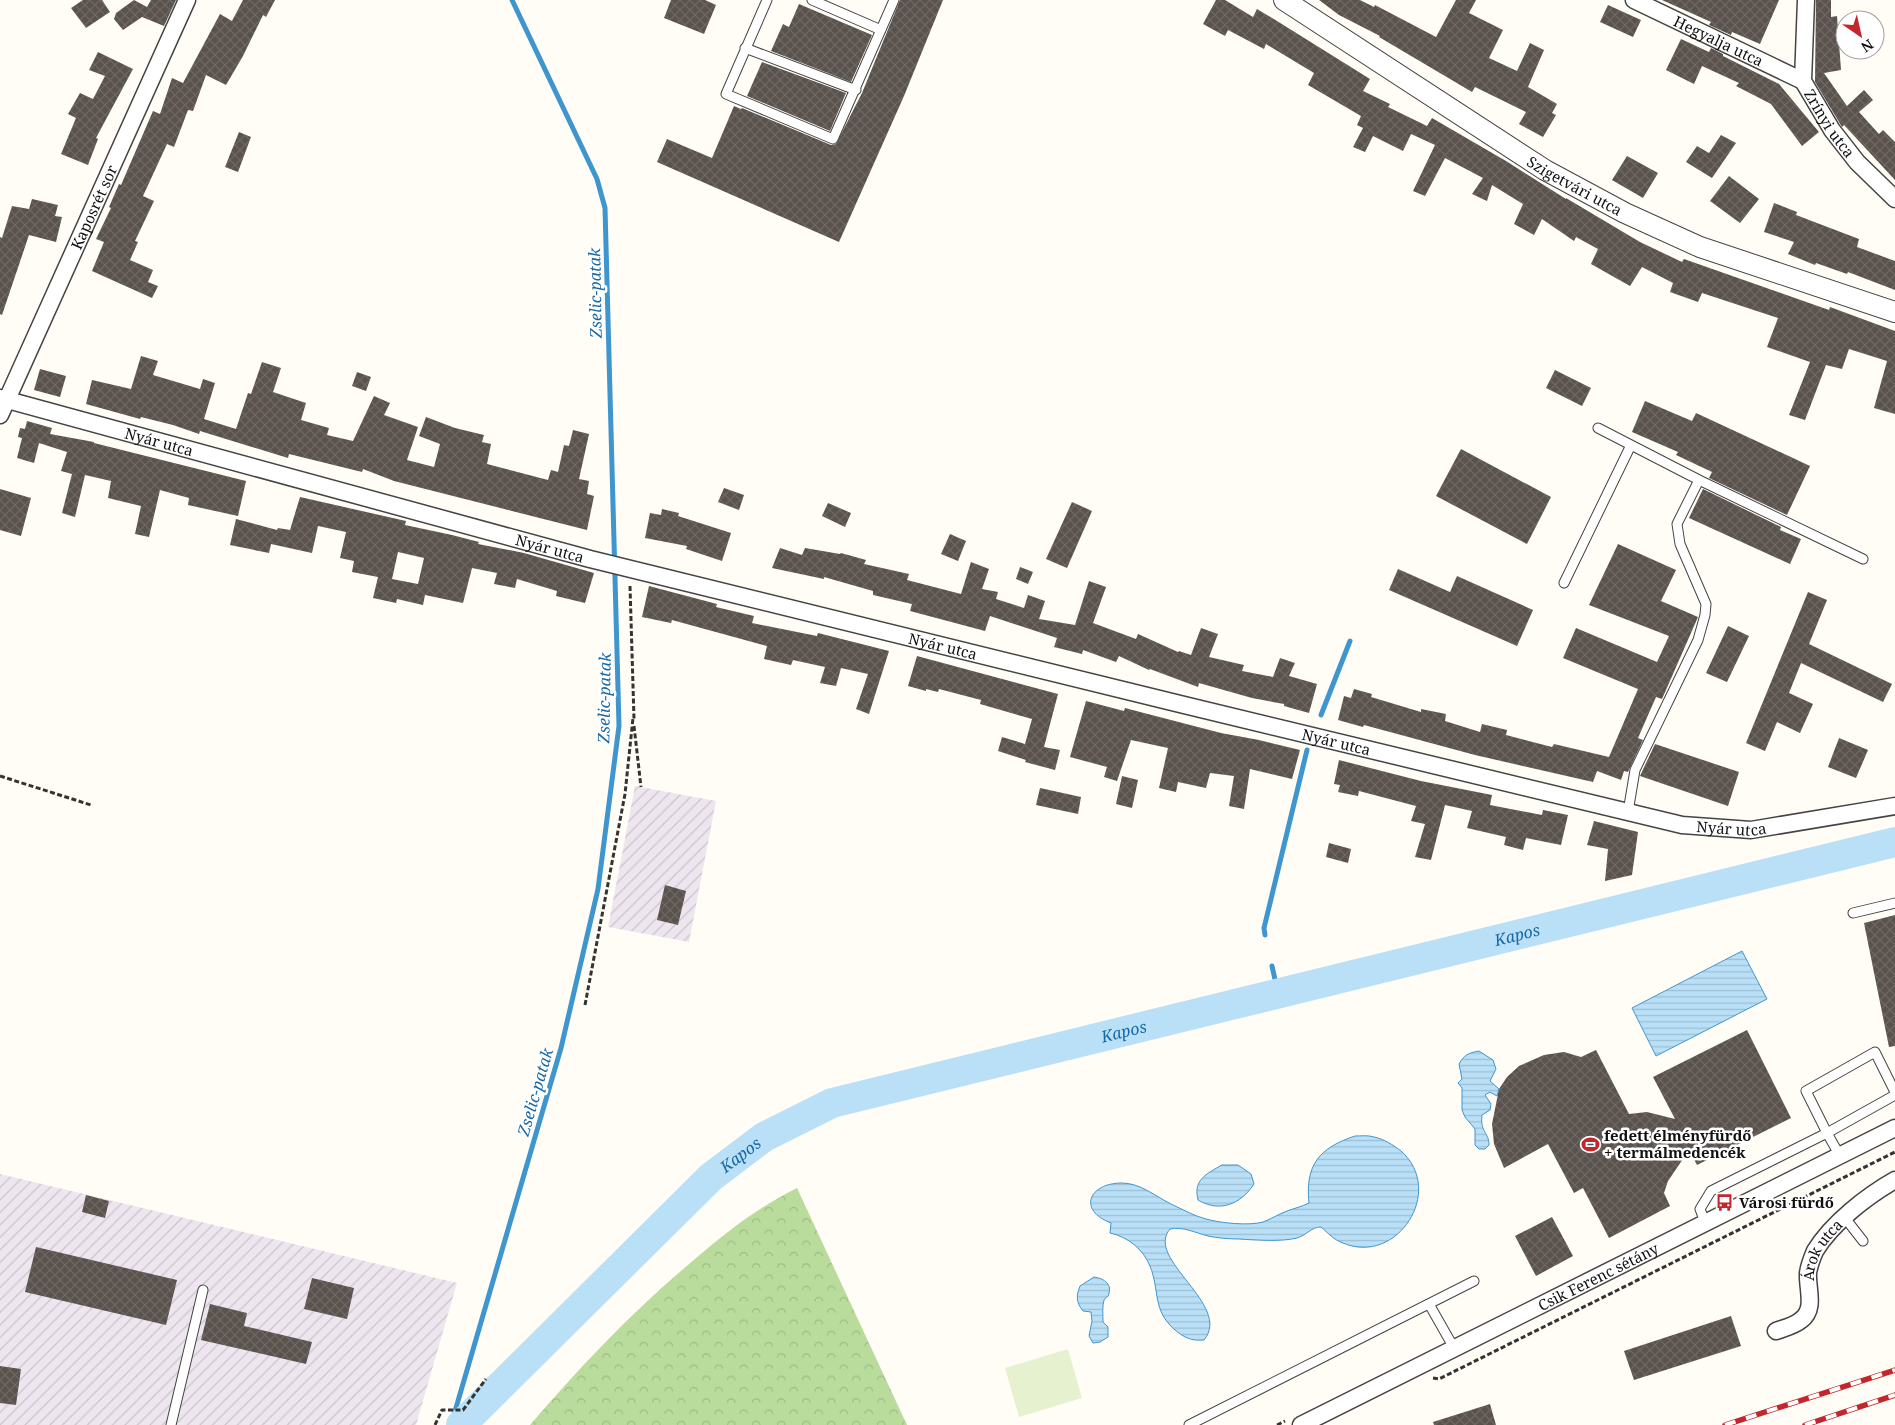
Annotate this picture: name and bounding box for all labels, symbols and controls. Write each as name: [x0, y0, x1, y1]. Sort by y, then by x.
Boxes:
north arrow: [1835, 10, 1885, 60]
street label: Hegyalja utca: [1671, 11, 1767, 71]
text: N: [1858, 35, 1877, 57]
street label: Zrínyi utca: [1800, 85, 1860, 161]
street label: Szigetvári utca: [1523, 151, 1626, 220]
street label: Kaposrét sor: [66, 162, 121, 252]
water label: Zselic-patak: [583, 247, 607, 339]
street label: Nyár utca: [123, 423, 196, 460]
street label: Nyár utca: [513, 529, 586, 567]
street label: Nyár utca: [907, 628, 979, 664]
water label: Zselic-patak: [592, 652, 616, 744]
street label: Nyár utca: [1300, 724, 1373, 760]
street label: Nyár utca: [1696, 816, 1768, 840]
water label: Kapos: [1491, 919, 1542, 951]
water label: Kapos: [1098, 1015, 1149, 1048]
water label: Zselic-patak: [512, 1045, 558, 1139]
place label: fedett élményfürdő + termálmedencék: [1604, 1125, 1752, 1162]
water label: Kapos: [715, 1132, 766, 1178]
sports icon: fedett élményfürdő + termálmedencék: [1580, 1134, 1600, 1154]
bus stop icon: Városi fürdő: [1715, 1192, 1735, 1212]
place label: Városi fürdő: [1739, 1192, 1834, 1212]
street label: Árok utca: [1798, 1214, 1846, 1281]
street label: Csik Ferenc sétány: [1534, 1238, 1662, 1315]

